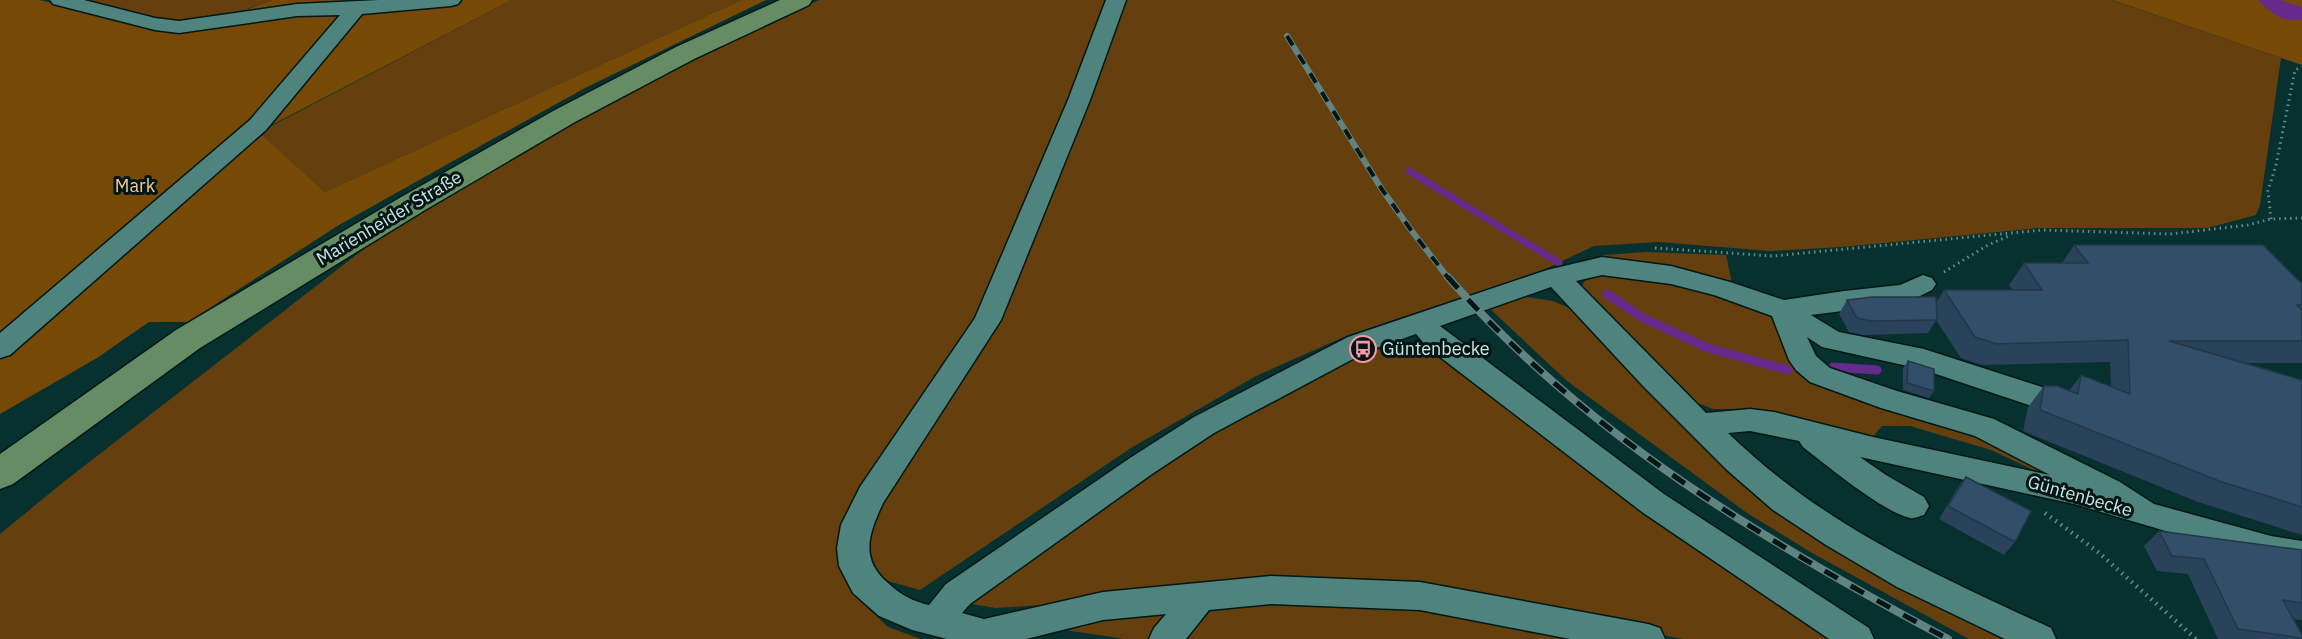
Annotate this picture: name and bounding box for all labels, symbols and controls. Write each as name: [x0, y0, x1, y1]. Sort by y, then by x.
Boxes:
street label: Marienheider Straße: [312, 165, 466, 270]
park label: Mark: [115, 174, 156, 197]
bus stop icon: Güntenbecke: [1348, 334, 1378, 364]
place label: Güntenbecke: [1382, 337, 1490, 360]
street label: Güntenbecke: [2025, 470, 2135, 521]

